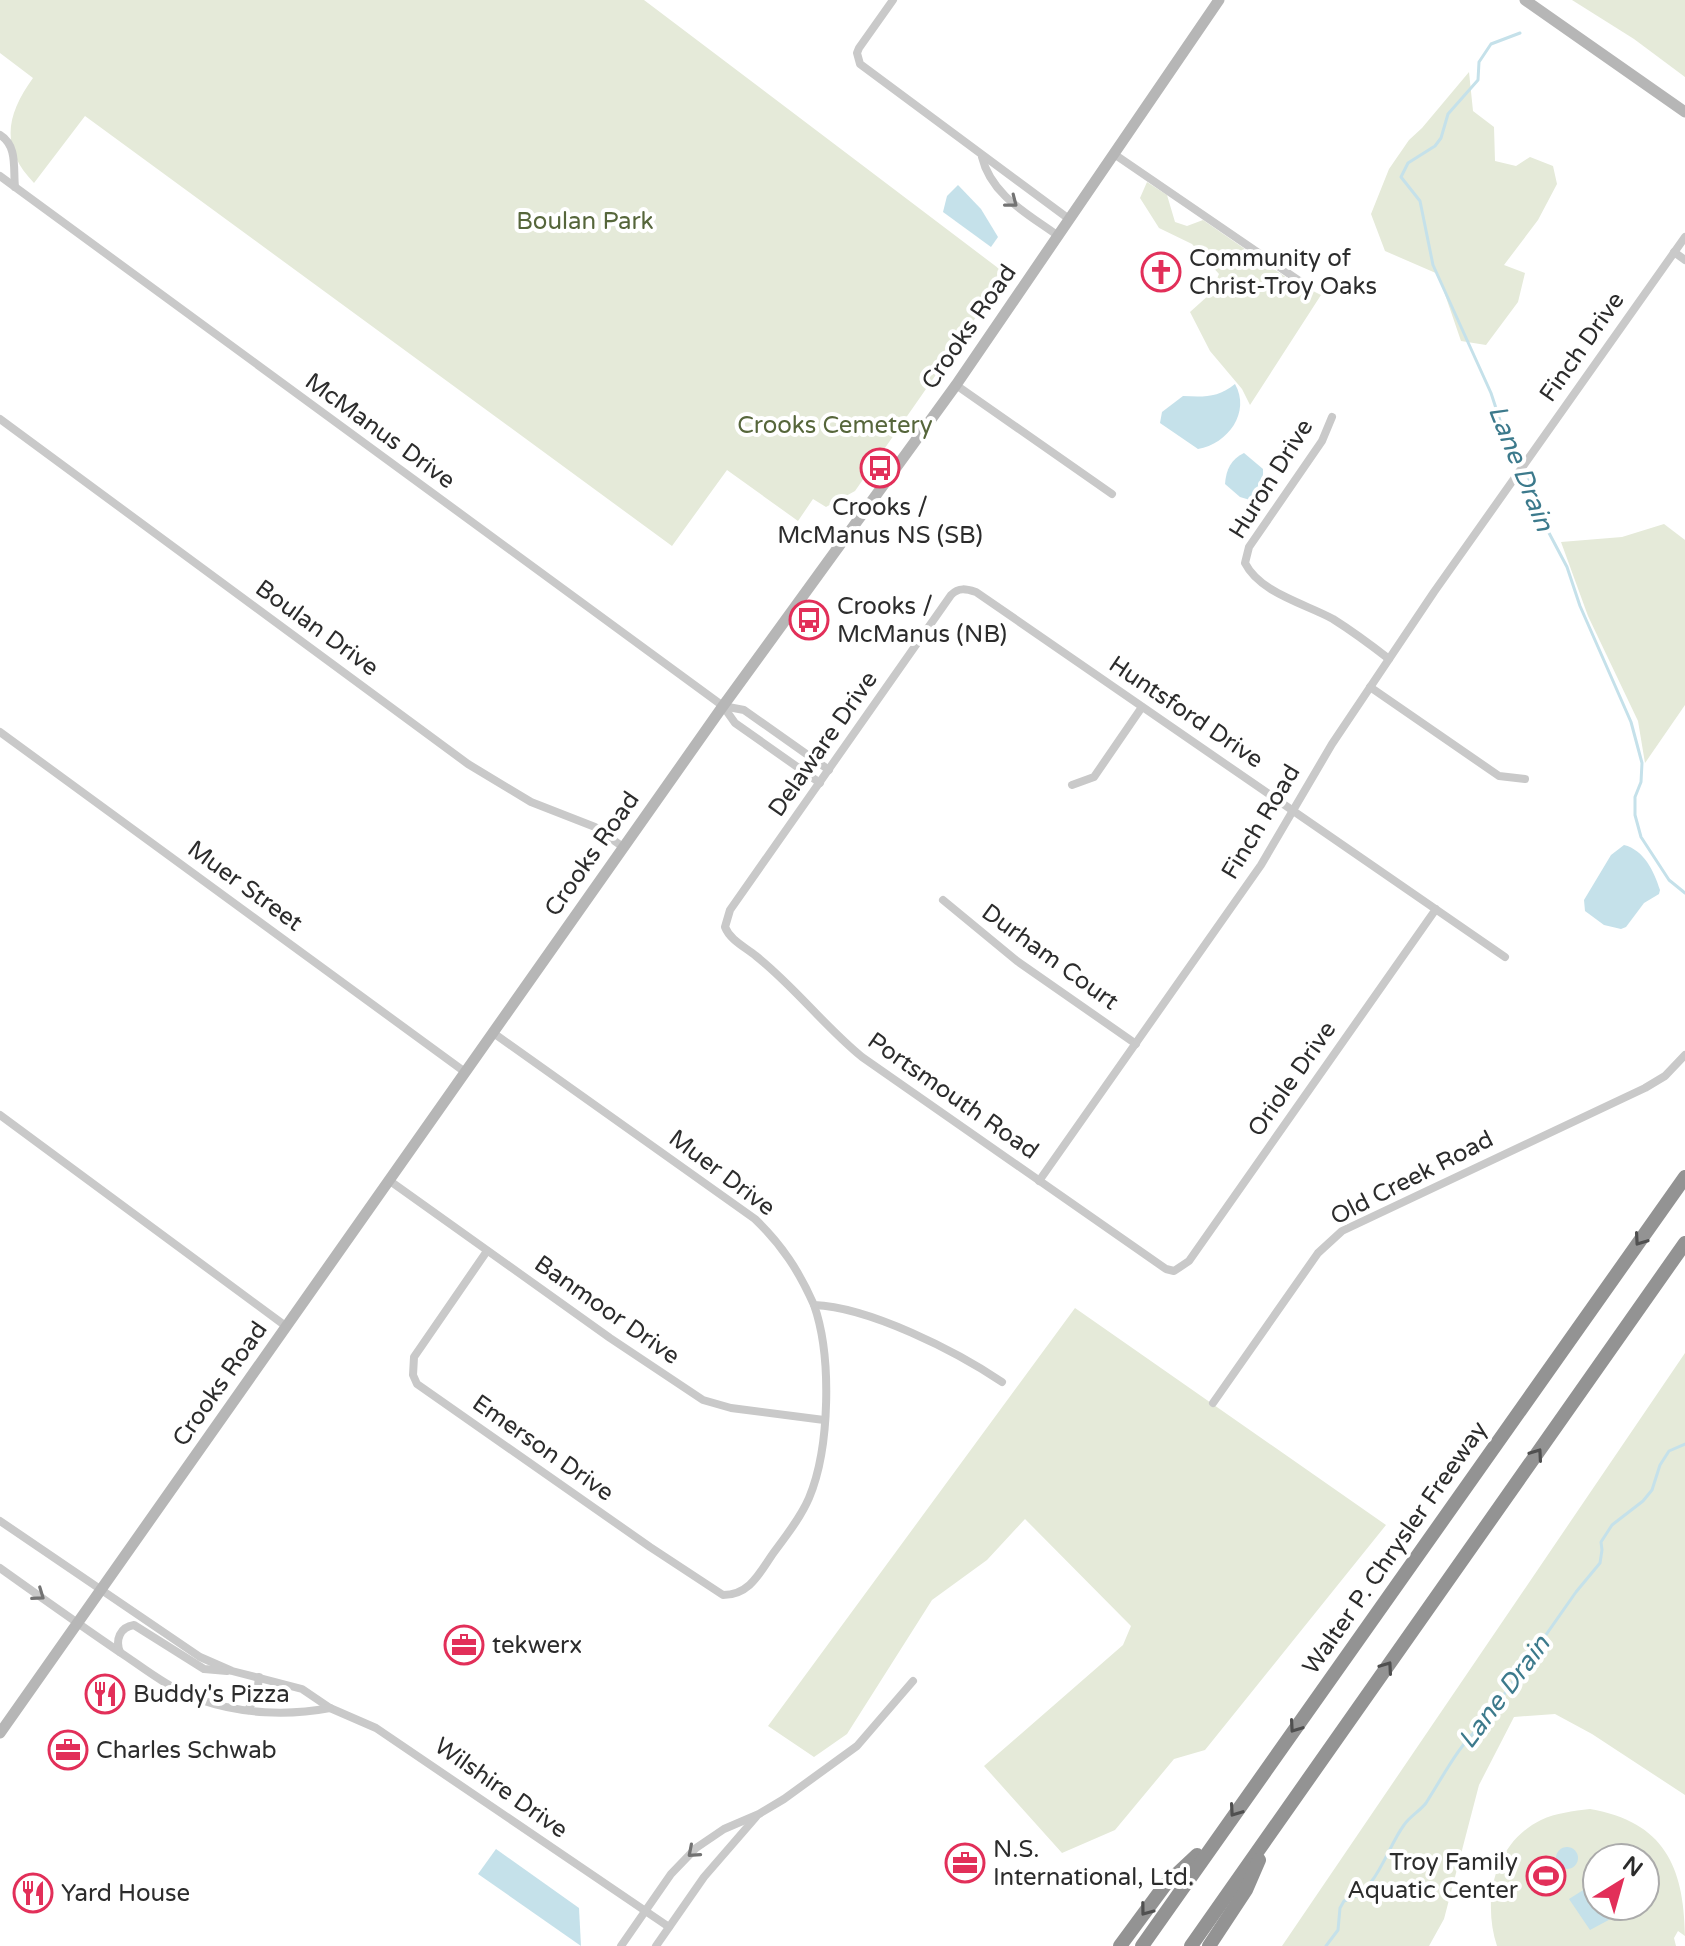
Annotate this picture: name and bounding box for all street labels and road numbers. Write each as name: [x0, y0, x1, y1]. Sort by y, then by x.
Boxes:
street label: Crooks Road: [915, 259, 1023, 395]
street label: Finch Drive: [1534, 286, 1630, 408]
street label: McManus Drive: [299, 367, 461, 495]
street label: Huron Drive: [1223, 414, 1319, 544]
street label: Boulan Drive: [250, 574, 384, 682]
street label: Huntsford Drive: [1103, 650, 1269, 774]
street label: Delaware Drive: [762, 666, 884, 822]
street label: Finch Road: [1215, 759, 1307, 885]
street label: Crooks Road: [538, 786, 646, 922]
street label: Muer Street: [182, 835, 308, 937]
street label: Durham Court: [976, 898, 1124, 1016]
street label: Oriole Drive: [1242, 1016, 1342, 1142]
street label: Portsmouth Road: [862, 1026, 1044, 1166]
street label: Muer Drive: [663, 1124, 781, 1222]
street label: Old Creek Road: [1326, 1124, 1498, 1232]
street label: Banmoor Drive: [529, 1249, 685, 1371]
street label: Crooks Road: [166, 1316, 274, 1452]
street label: Emerson Drive: [467, 1389, 619, 1507]
street label: Walter P. Chrysler Freeway: [1296, 1416, 1494, 1680]
street label: Wilshire Drive: [429, 1731, 573, 1845]

